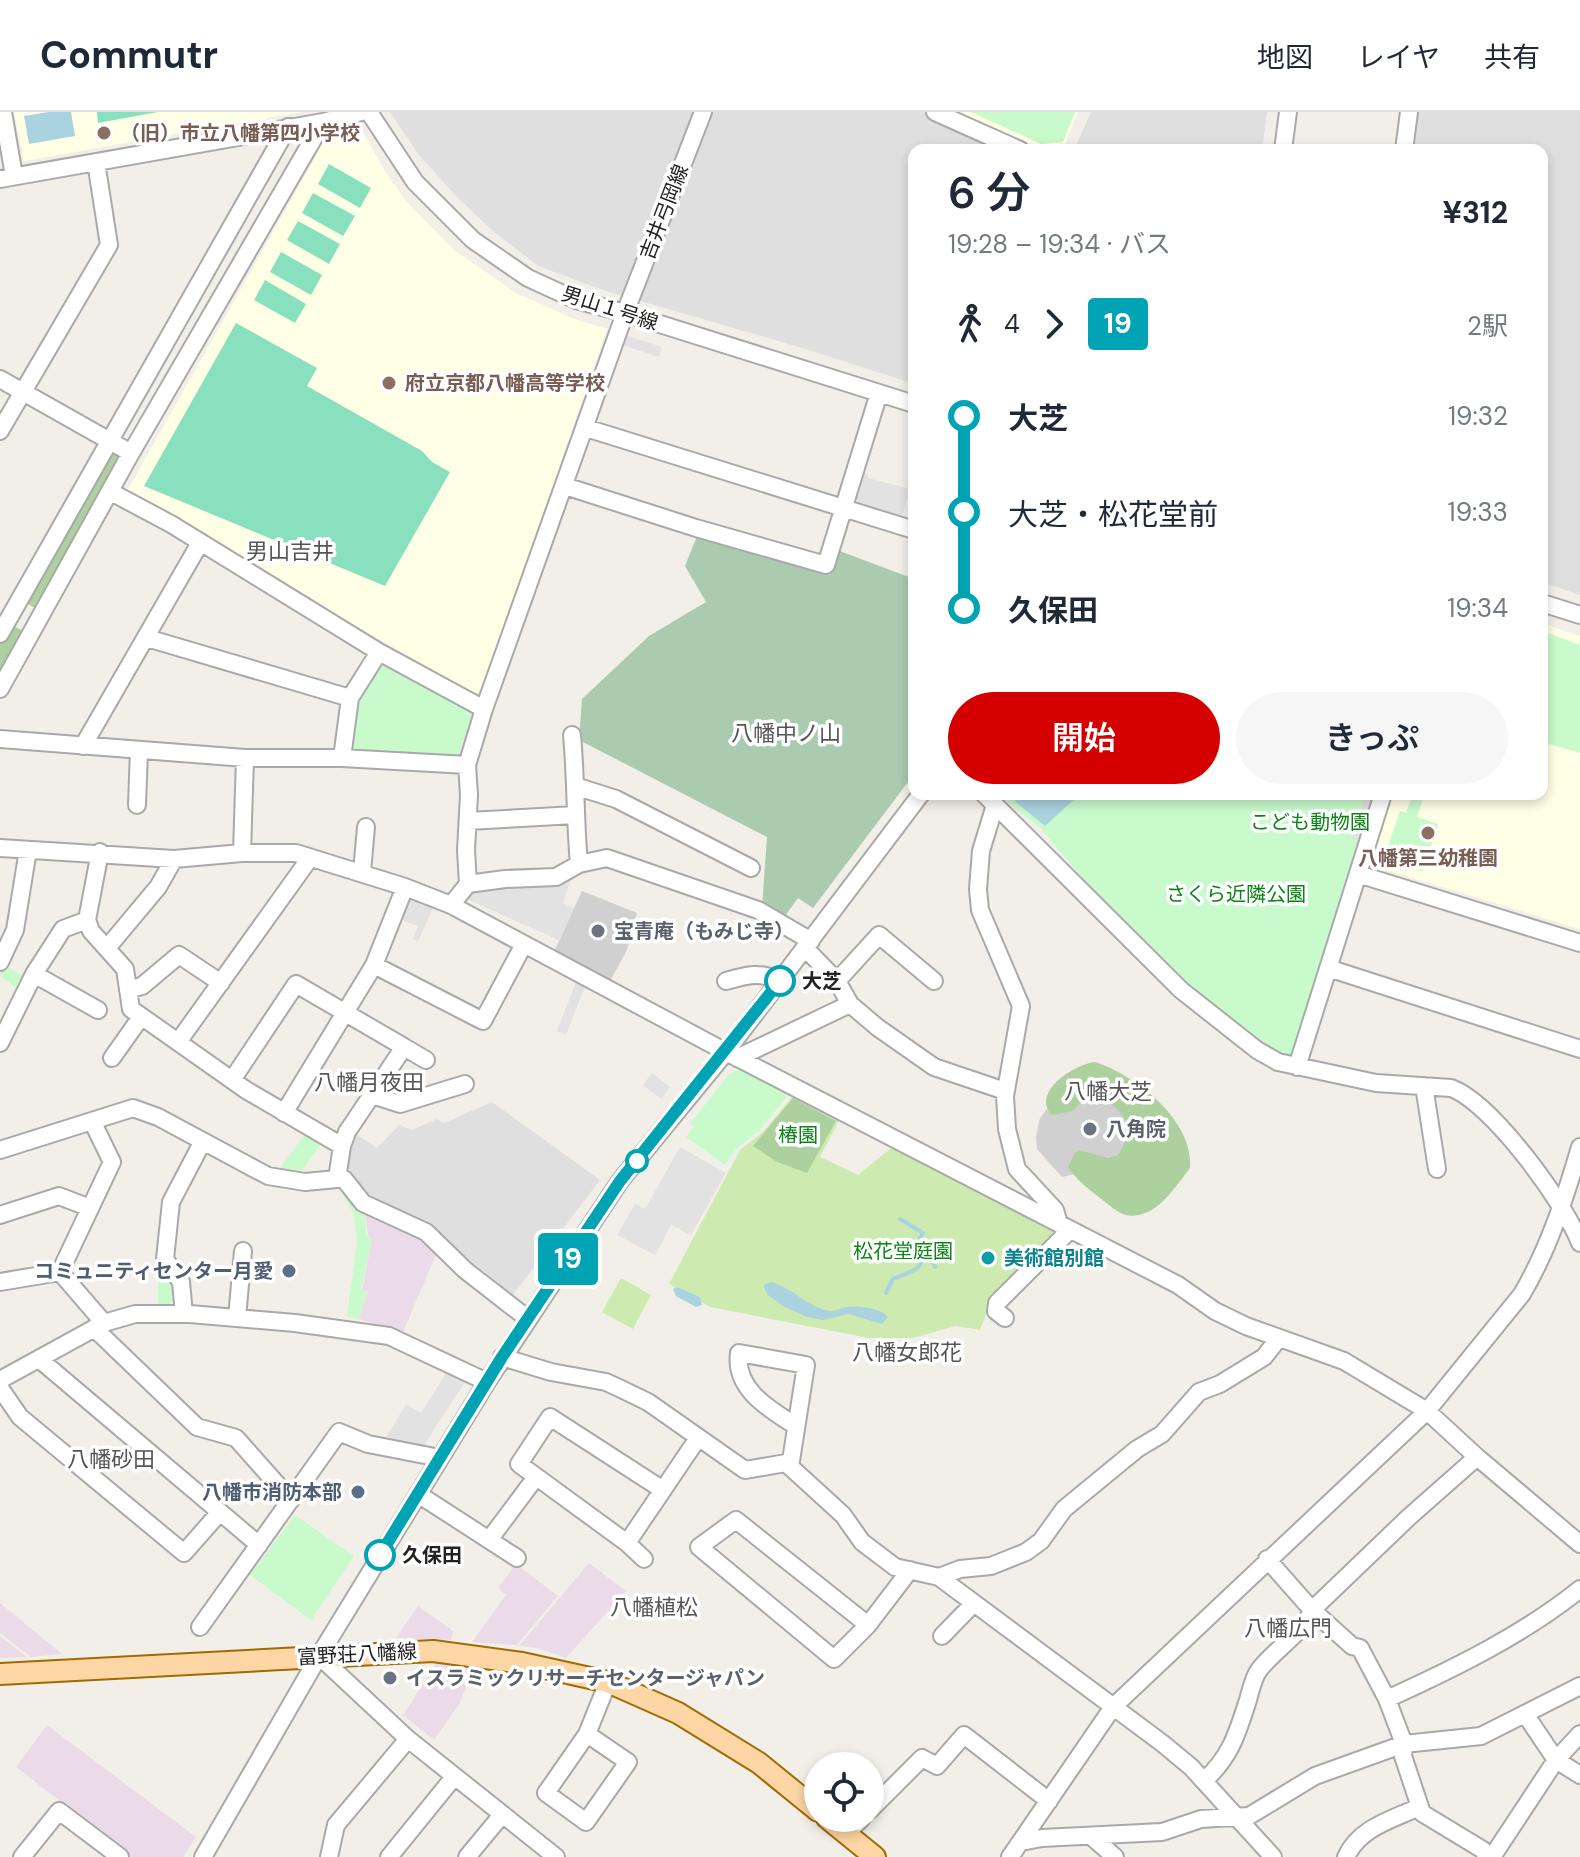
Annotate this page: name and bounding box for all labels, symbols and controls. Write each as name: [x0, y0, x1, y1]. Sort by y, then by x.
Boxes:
text: Commutr: [40, 30, 218, 80]
text: 地図: [1257, 39, 1313, 76]
text: レイヤ: [1357, 39, 1440, 76]
text: 共有: [1484, 39, 1540, 76]
place label: （旧）市立八幡第四小学校: [120, 120, 360, 146]
marker: （旧）市立八幡第四小学校: [95, 124, 113, 142]
street label: 吉井弓岡線: [634, 161, 694, 263]
text: 6 分: [948, 164, 1031, 222]
text: ¥312: [1442, 193, 1508, 232]
text: 19:28 – 19:34 · バス: [948, 227, 1171, 261]
street label: 男山１号線: [558, 280, 662, 336]
icon: walk: [948, 302, 992, 346]
icon: forward: [1032, 302, 1076, 346]
text: 19: [1104, 305, 1132, 342]
text: 4: [1004, 307, 1020, 341]
text: 2駅: [1467, 309, 1508, 343]
place label: 府立京都八幡高等学校: [405, 370, 605, 396]
marker: 府立京都八幡高等学校: [380, 374, 398, 392]
text: 大芝: [1008, 399, 1068, 438]
text: 19:32: [1448, 399, 1508, 433]
text: 大芝・松花堂前: [1008, 495, 1218, 534]
text: 19:33: [1448, 495, 1508, 529]
district label: 男山吉井: [246, 537, 334, 566]
text: 久保田: [1008, 591, 1098, 630]
text: 19:34: [1447, 591, 1508, 625]
button: 開始: [948, 692, 1220, 784]
button: きっぷ: [1236, 692, 1508, 784]
district label: 八幡中ノ山: [731, 719, 841, 748]
park label: こども動物園: [1250, 809, 1370, 835]
marker: 八幡第三幼稚園: [1419, 824, 1437, 842]
place label: 八幡第三幼稚園: [1358, 845, 1498, 871]
park label: さくら近隣公園: [1166, 881, 1306, 907]
place label: 宝青庵（もみじ寺）: [614, 918, 794, 944]
marker: 宝青庵（もみじ寺）: [589, 922, 607, 940]
marker: 大芝: [765, 966, 795, 996]
place label: 大芝: [802, 968, 842, 994]
district label: 八幡月夜田: [314, 1068, 424, 1097]
district label: 八幡大芝: [1064, 1077, 1152, 1106]
place label: 八角院: [1106, 1116, 1166, 1142]
marker: 八角院: [1081, 1120, 1099, 1138]
park label: 椿園: [778, 1122, 818, 1148]
unlabelled marker: [626, 1150, 648, 1172]
line badge: 19: [532, 1233, 604, 1285]
park label: 松花堂庭園: [853, 1238, 953, 1264]
text: 19: [554, 1240, 582, 1277]
place label: 美術館別館: [1004, 1245, 1104, 1271]
marker: 美術館別館: [979, 1249, 997, 1267]
place label: コミュニティセンター月愛: [34, 1258, 273, 1284]
marker: コミュニティセンター月愛: [280, 1262, 298, 1280]
district label: 八幡女郎花: [852, 1338, 962, 1367]
district label: 八幡砂田: [67, 1445, 155, 1474]
place label: 八幡市消防本部: [202, 1479, 342, 1505]
marker: 八幡市消防本部: [349, 1483, 367, 1501]
marker: 久保田: [365, 1540, 395, 1570]
place label: 久保田: [402, 1542, 462, 1568]
district label: 八幡植松: [610, 1593, 698, 1622]
district label: 八幡広門: [1244, 1614, 1332, 1643]
street label: 富野荘八幡線: [296, 1638, 418, 1670]
place label: イスラミックリサーチセンタージャパン: [406, 1665, 765, 1691]
marker: イスラミックリサーチセンタージャパン: [381, 1669, 399, 1687]
map controls: [804, 1752, 884, 1832]
button: locate: [804, 1752, 884, 1832]

